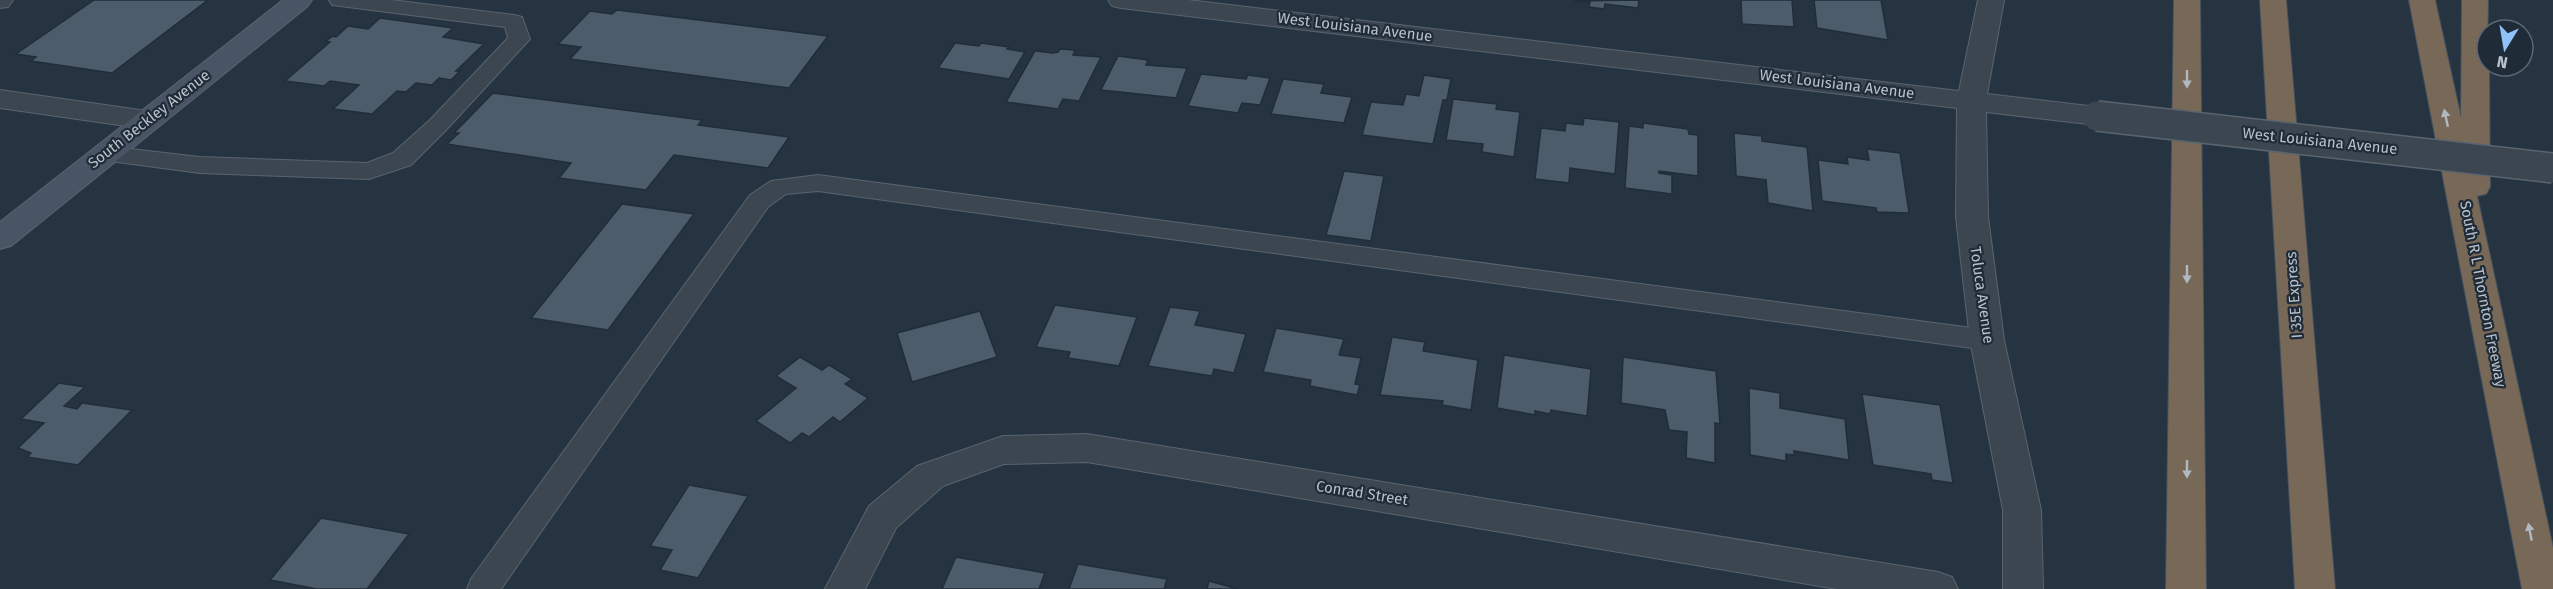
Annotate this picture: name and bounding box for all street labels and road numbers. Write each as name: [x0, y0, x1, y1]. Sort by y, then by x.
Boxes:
street label: West Louisiana Avenue: [1277, 9, 1433, 45]
street label: South Beckley Avenue: [85, 66, 213, 172]
street label: West Louisiana Avenue: [1759, 66, 1915, 102]
street label: West Louisiana Avenue: [2242, 124, 2398, 158]
street label: South R L Thornton Freeway: [2456, 199, 2510, 389]
street label: Toluca Avenue: [1966, 245, 1998, 345]
street label: I 35E Express: [2282, 251, 2306, 339]
street label: Conrad Street: [1315, 477, 1410, 509]

